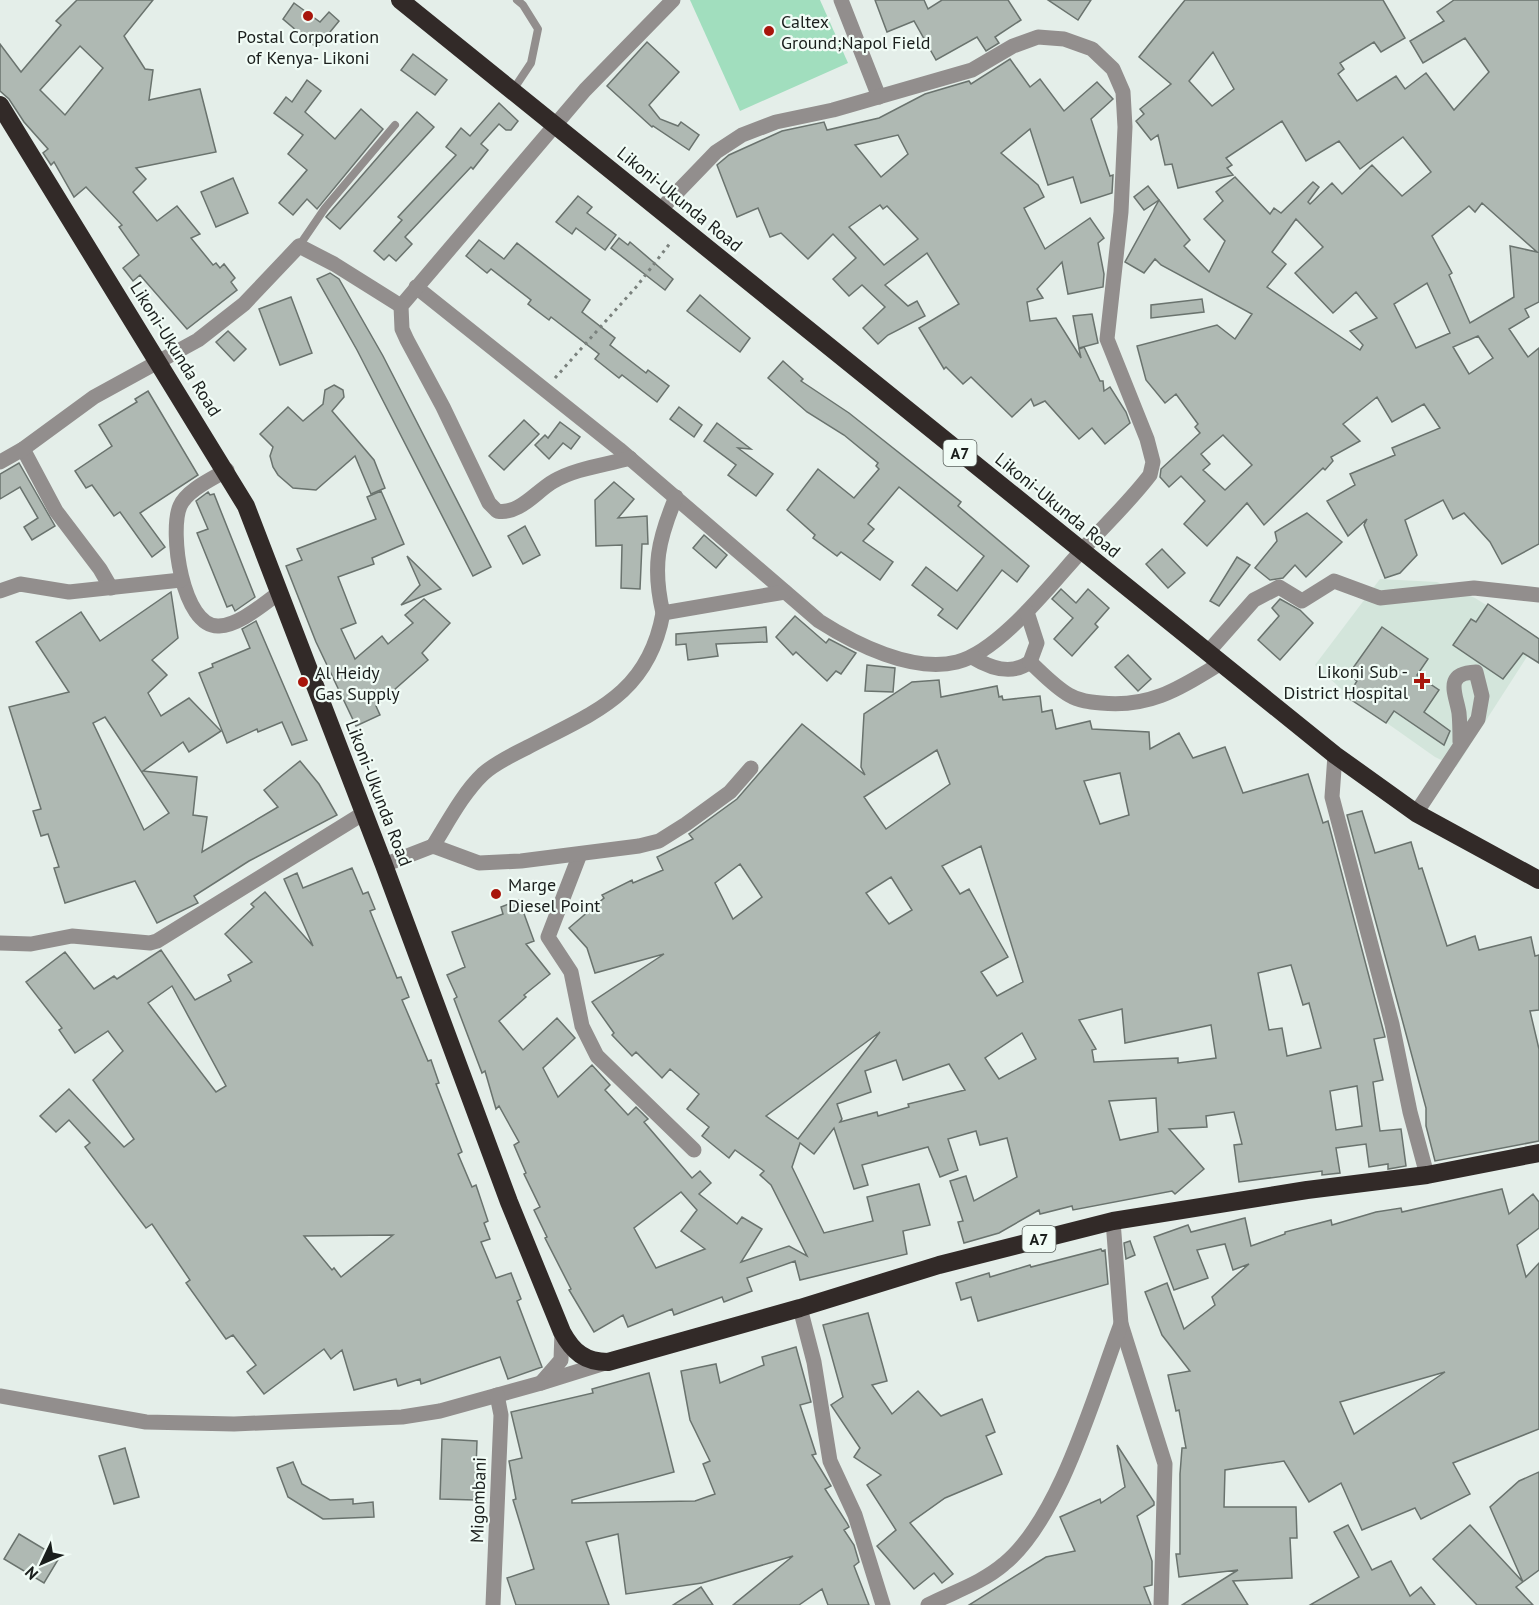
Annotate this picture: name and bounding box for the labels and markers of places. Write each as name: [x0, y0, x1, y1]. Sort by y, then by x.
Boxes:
marker: Postal Corporation of Kenya- Likoni: [301, 9, 315, 23]
place label: Caltex Ground;Napol Field: [781, 10, 930, 54]
marker: Caltex Ground;Napol Field: [762, 24, 776, 38]
place label: Postal Corporation of Kenya- Likoni: [237, 25, 379, 69]
place label: Likoni Sub - District Hospital: [1284, 660, 1409, 704]
place label: Al Heidy Gas Supply: [315, 661, 400, 705]
marker: Likoni Sub - District Hospital: [1413, 672, 1431, 690]
marker: Al Heidy Gas Supply: [296, 675, 310, 689]
place label: Marge Diesel Point: [508, 873, 600, 917]
marker: Marge Diesel Point: [489, 887, 503, 901]

